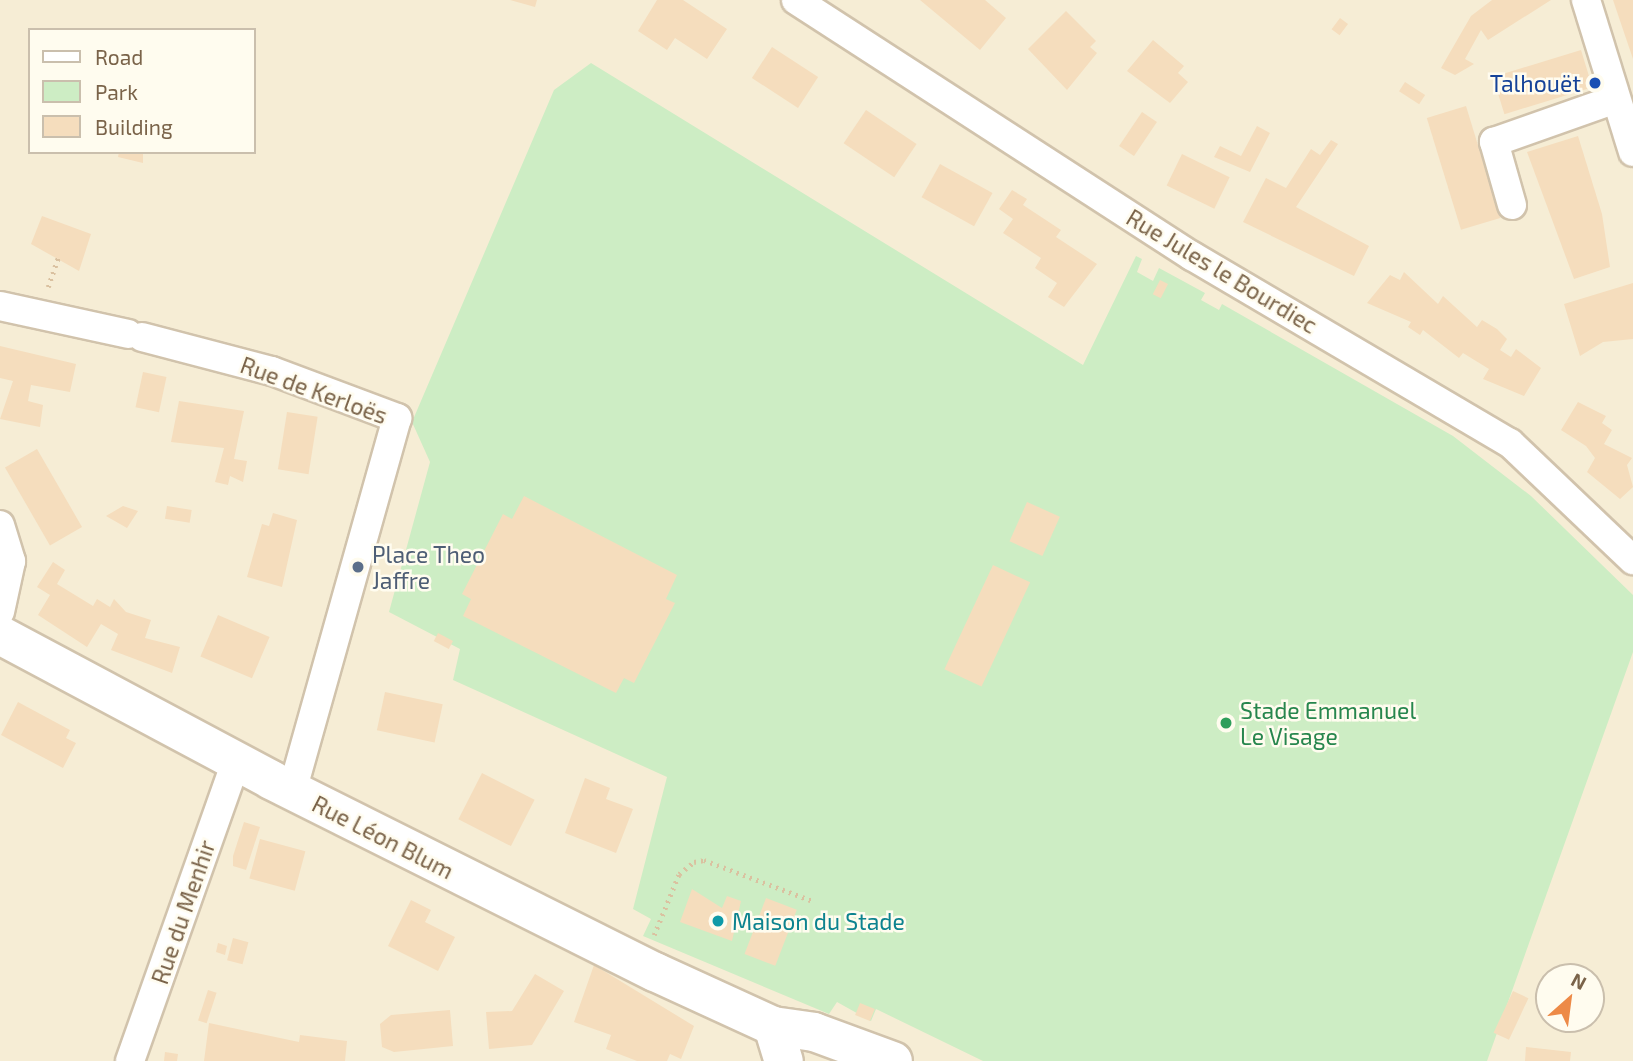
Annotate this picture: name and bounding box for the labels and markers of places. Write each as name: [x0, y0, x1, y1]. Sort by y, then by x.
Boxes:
place label: Talhouët: [1490, 69, 1581, 97]
marker: Talhouët: [1587, 75, 1603, 91]
place label: Place Theo Jaffre: [372, 540, 486, 594]
marker: Place Theo Jaffre: [350, 559, 366, 575]
place label: Stade Emmanuel Le Visage: [1240, 696, 1416, 750]
marker: Stade Emmanuel Le Visage: [1218, 715, 1234, 731]
place label: Maison du Stade: [732, 907, 905, 935]
marker: Maison du Stade: [710, 913, 726, 929]

